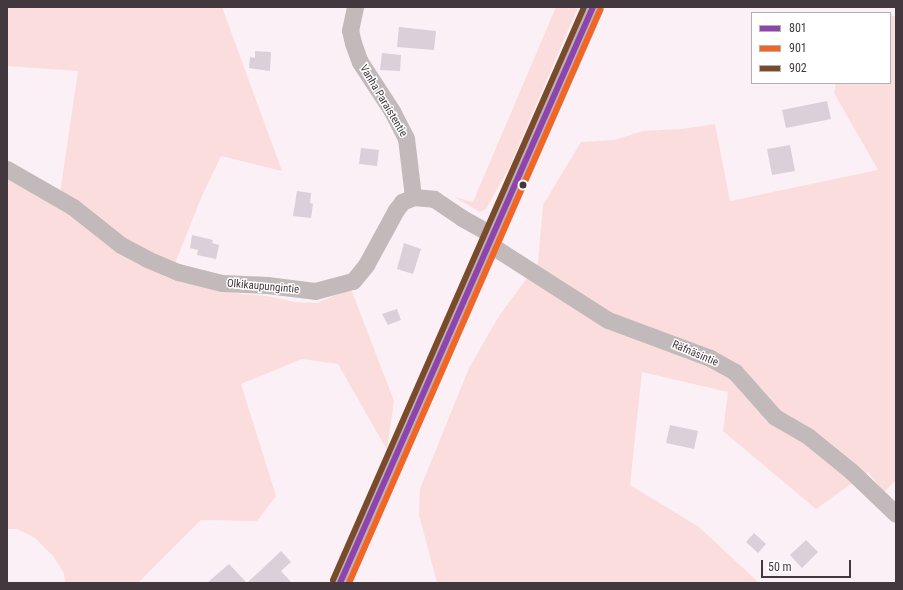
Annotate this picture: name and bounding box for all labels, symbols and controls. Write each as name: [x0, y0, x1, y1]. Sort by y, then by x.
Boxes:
legend: [751, 12, 891, 84]
text: 801: [789, 21, 807, 35]
text: 901: [789, 41, 807, 55]
text: 902: [789, 61, 807, 75]
street label: Vanha Paraistentie: [356, 63, 410, 139]
unlabelled marker: [518, 180, 528, 190]
street label: Olkikaupungintie: [226, 277, 300, 297]
street label: Räfnäsintie: [670, 338, 720, 370]
scale bar: [763, 552, 853, 578]
text: 50 m: [768, 560, 792, 574]

